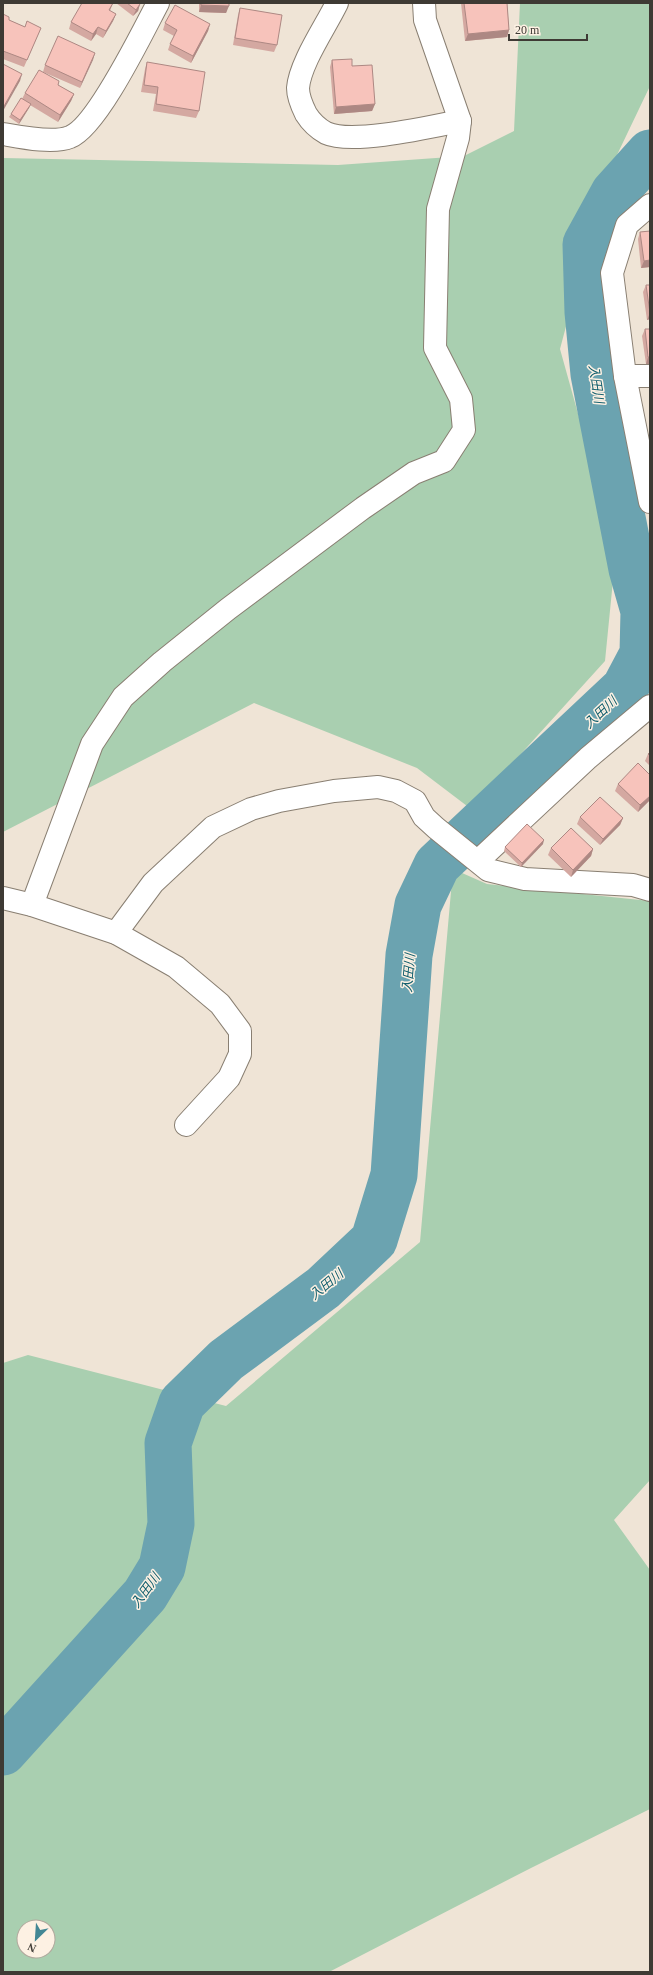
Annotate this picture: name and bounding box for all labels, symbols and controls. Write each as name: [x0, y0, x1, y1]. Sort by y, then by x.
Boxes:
scale bar: [509, 16, 587, 42]
text: 20 m: [515, 23, 540, 37]
water label: 入田川: [586, 364, 607, 406]
water label: 入田川: [581, 692, 621, 731]
water label: 入田川: [399, 951, 418, 993]
water label: 入田川: [307, 1265, 348, 1303]
water label: 入田川: [128, 1568, 164, 1610]
north arrow: [16, 1919, 56, 1959]
text: N: [26, 1941, 38, 1955]

